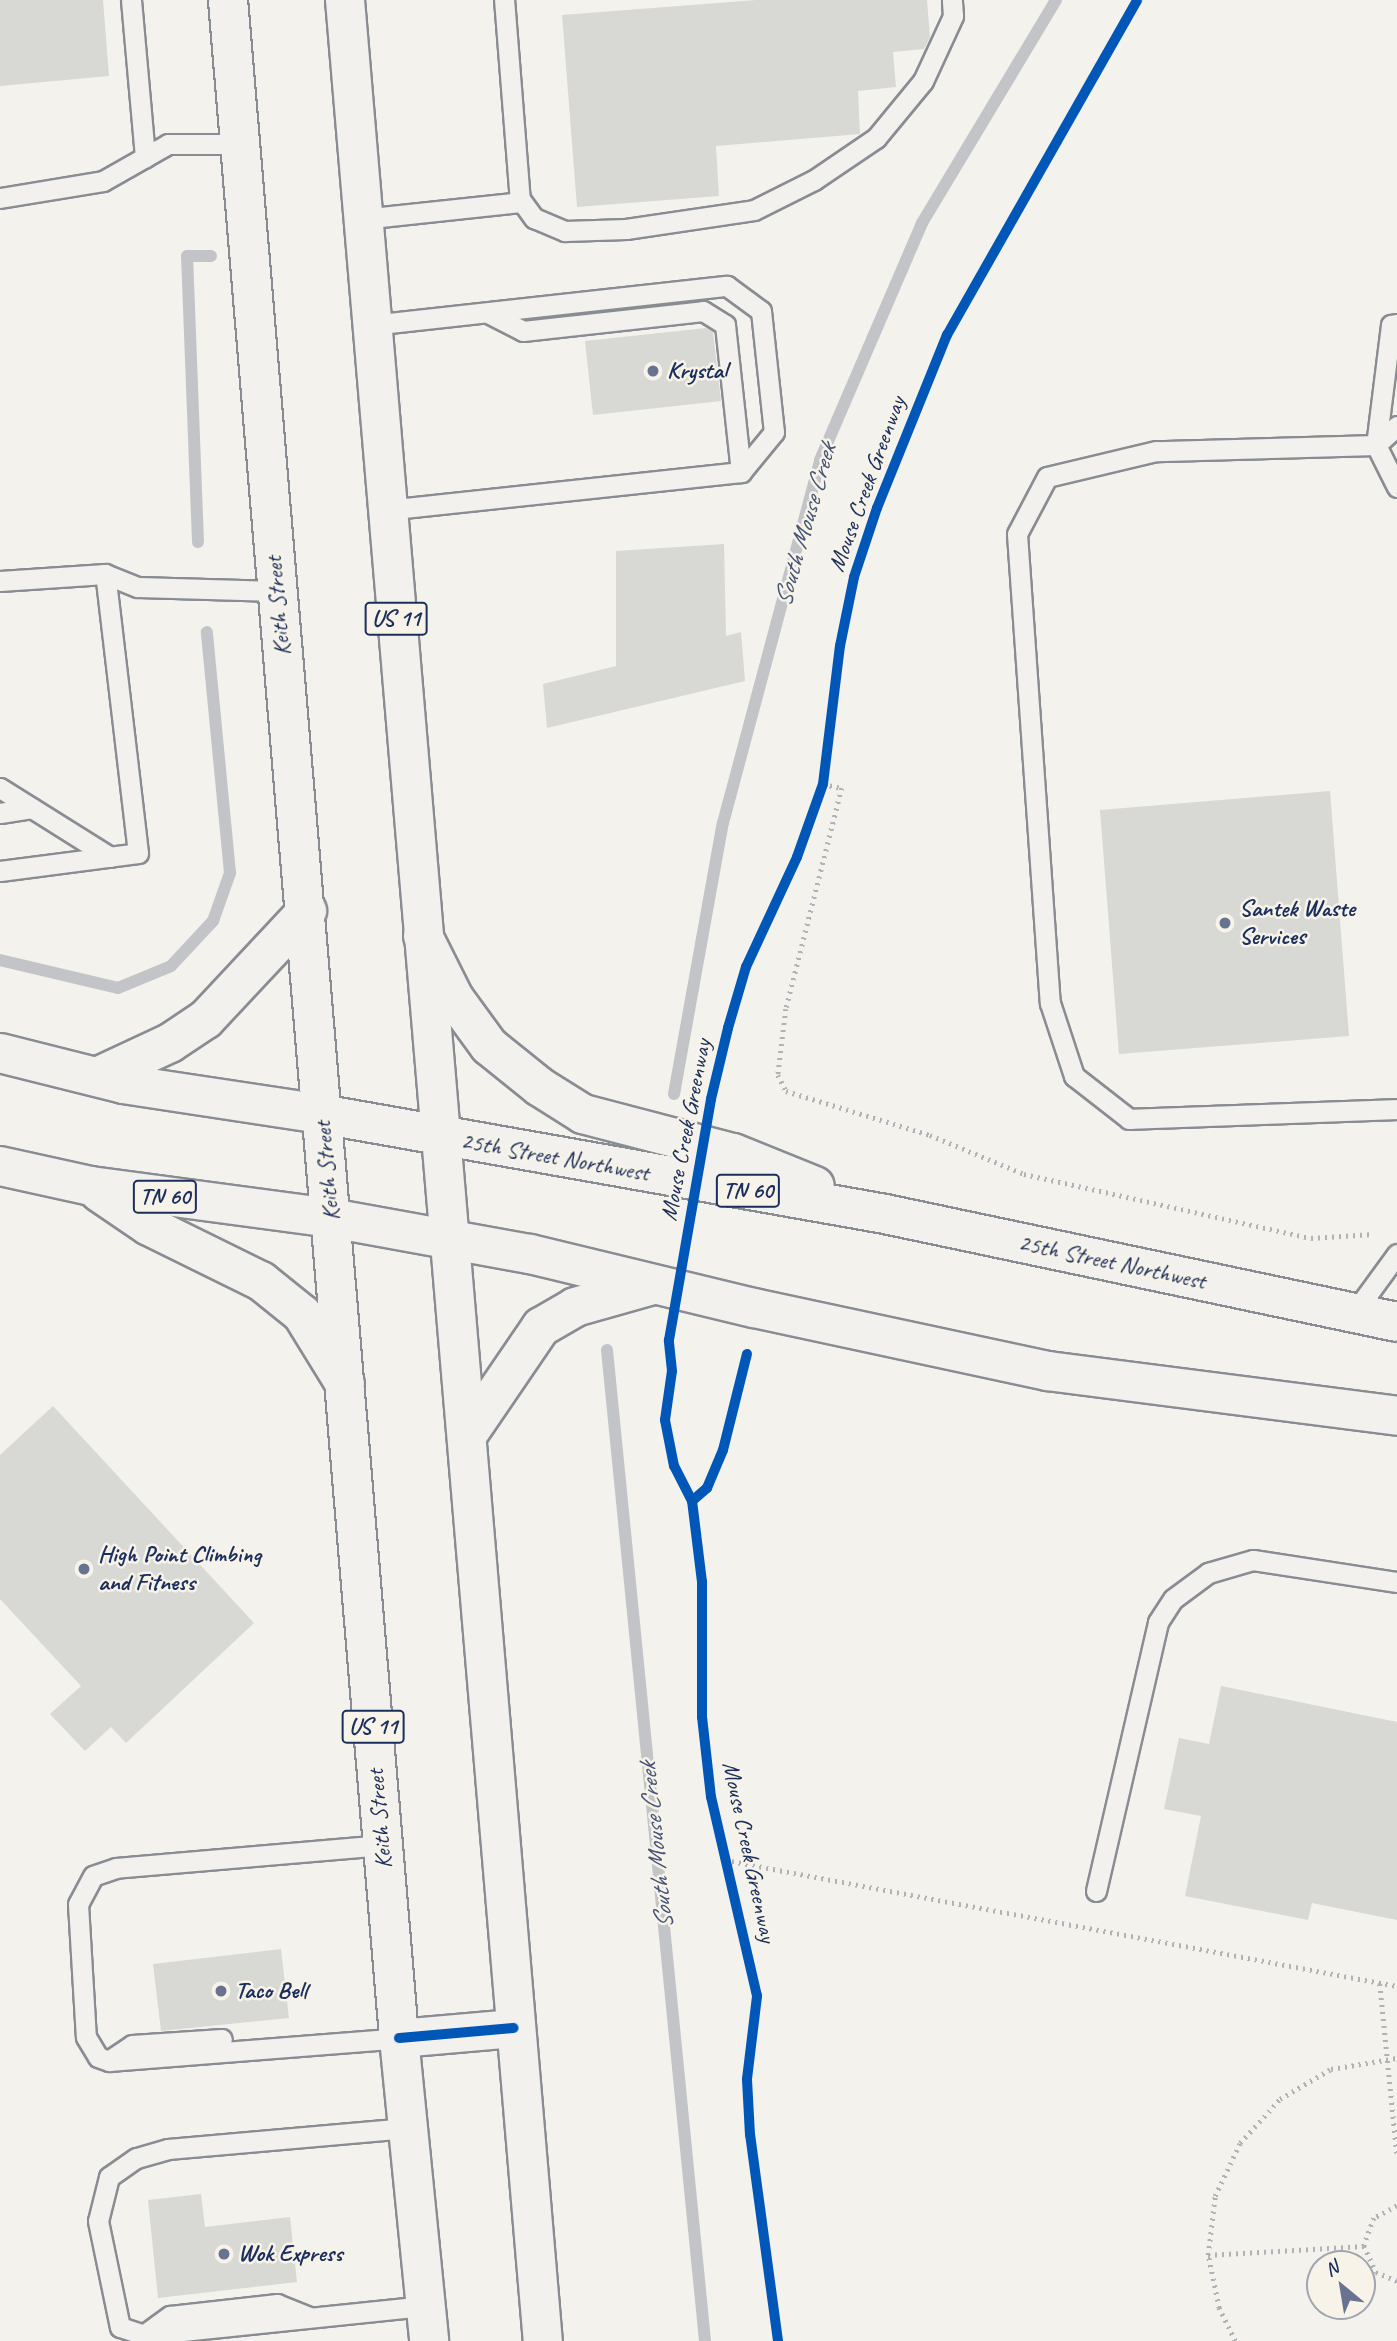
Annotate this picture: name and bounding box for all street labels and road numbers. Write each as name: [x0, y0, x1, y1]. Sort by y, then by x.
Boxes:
street label: Mouse Creek Greenway: [822, 393, 912, 575]
street label: Keith Street: [259, 555, 297, 657]
road number: US 11: [364, 600, 428, 638]
street label: Mouse Creek Greenway: [654, 1037, 718, 1223]
street label: Keith Street: [308, 1120, 346, 1222]
street label: 25th Street Northwest: [458, 1126, 652, 1188]
road number: TN 60: [715, 1172, 781, 1210]
road number: TN 60: [132, 1178, 198, 1216]
street label: 25th Street Northwest: [1016, 1228, 1208, 1296]
road number: US 11: [342, 1708, 404, 1746]
street label: Mouse Creek Greenway: [716, 1759, 782, 1945]
street label: Keith Street: [361, 1768, 399, 1870]

